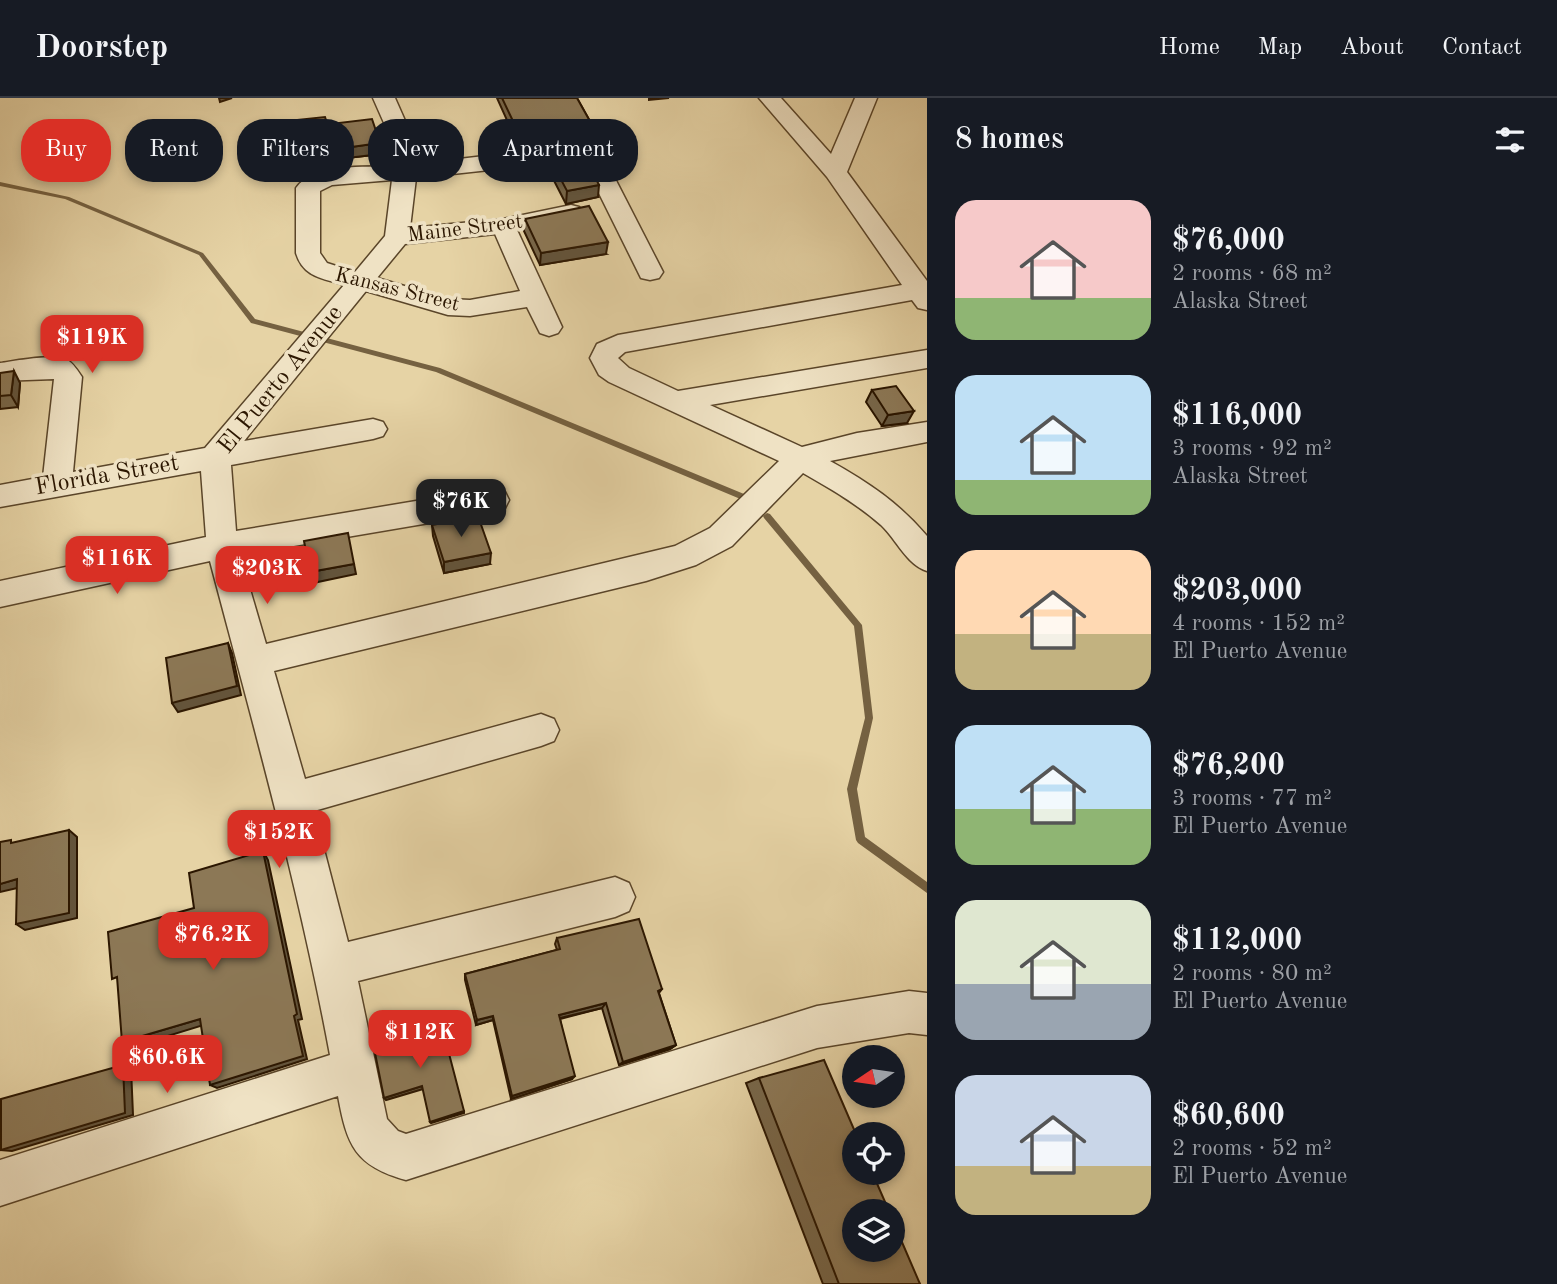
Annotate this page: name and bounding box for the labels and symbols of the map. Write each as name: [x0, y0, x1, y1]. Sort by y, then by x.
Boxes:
street label: Maine Street: [406, 211, 524, 247]
street label: Kansas Street: [332, 264, 462, 316]
street label: El Puerto Avenue: [214, 301, 348, 459]
pin: $119K: [43, 316, 141, 375]
street label: Florida Street: [33, 452, 181, 500]
pin: $76K: [420, 480, 502, 539]
pin: $116K: [68, 536, 166, 596]
pin: $203K: [218, 546, 316, 606]
pin: $152K: [230, 810, 328, 870]
pin: $76.2K: [156, 912, 270, 972]
pin: $112K: [371, 1010, 469, 1070]
pin: $60.6K: [110, 1035, 224, 1095]
north arrow: [842, 1045, 905, 1108]

